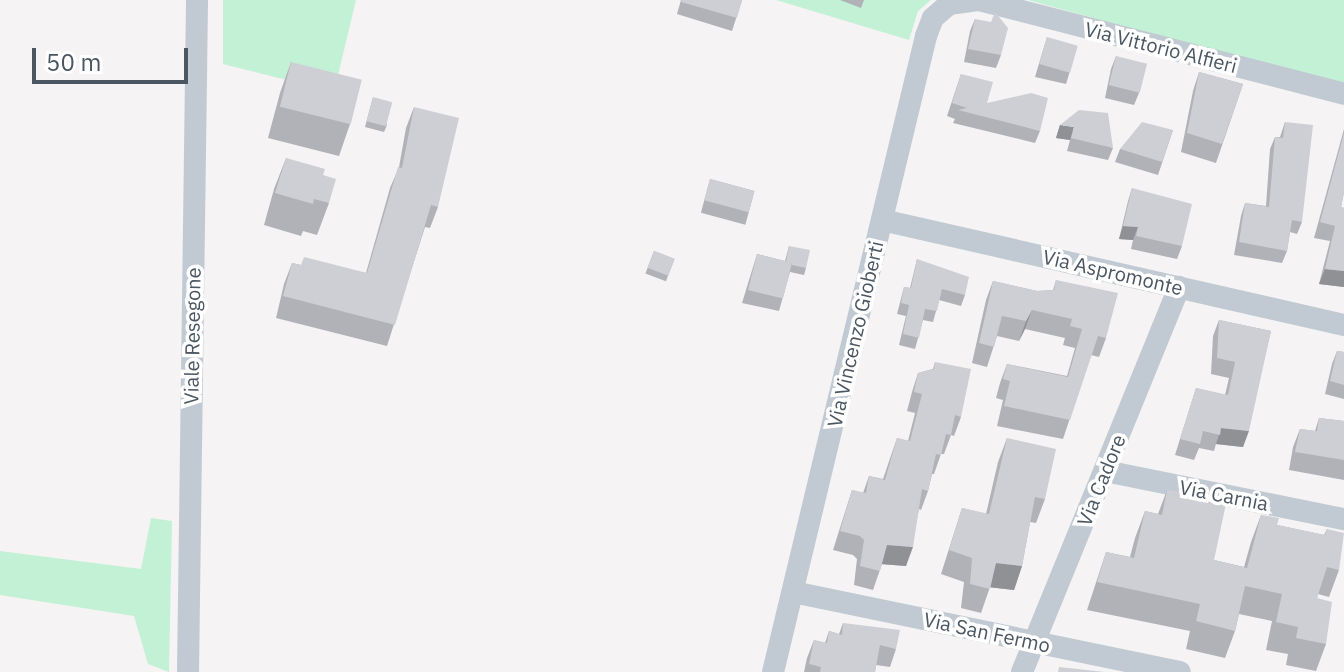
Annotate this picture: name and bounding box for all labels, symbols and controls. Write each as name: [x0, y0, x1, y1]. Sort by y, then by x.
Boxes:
street label: Via Vittorio Alfieri: [1082, 16, 1240, 78]
scale bar: [36, 32, 192, 82]
text: 50 m: [46, 46, 101, 78]
street label: Via Vincenzo Gioberti: [822, 238, 888, 430]
street label: Via Aspromonte: [1041, 244, 1185, 300]
street label: Viale Resegone: [179, 267, 205, 405]
street label: Via Cadore: [1072, 431, 1130, 529]
street label: Via Carnia: [1178, 475, 1270, 515]
street label: Via San Fermo: [922, 607, 1052, 657]

